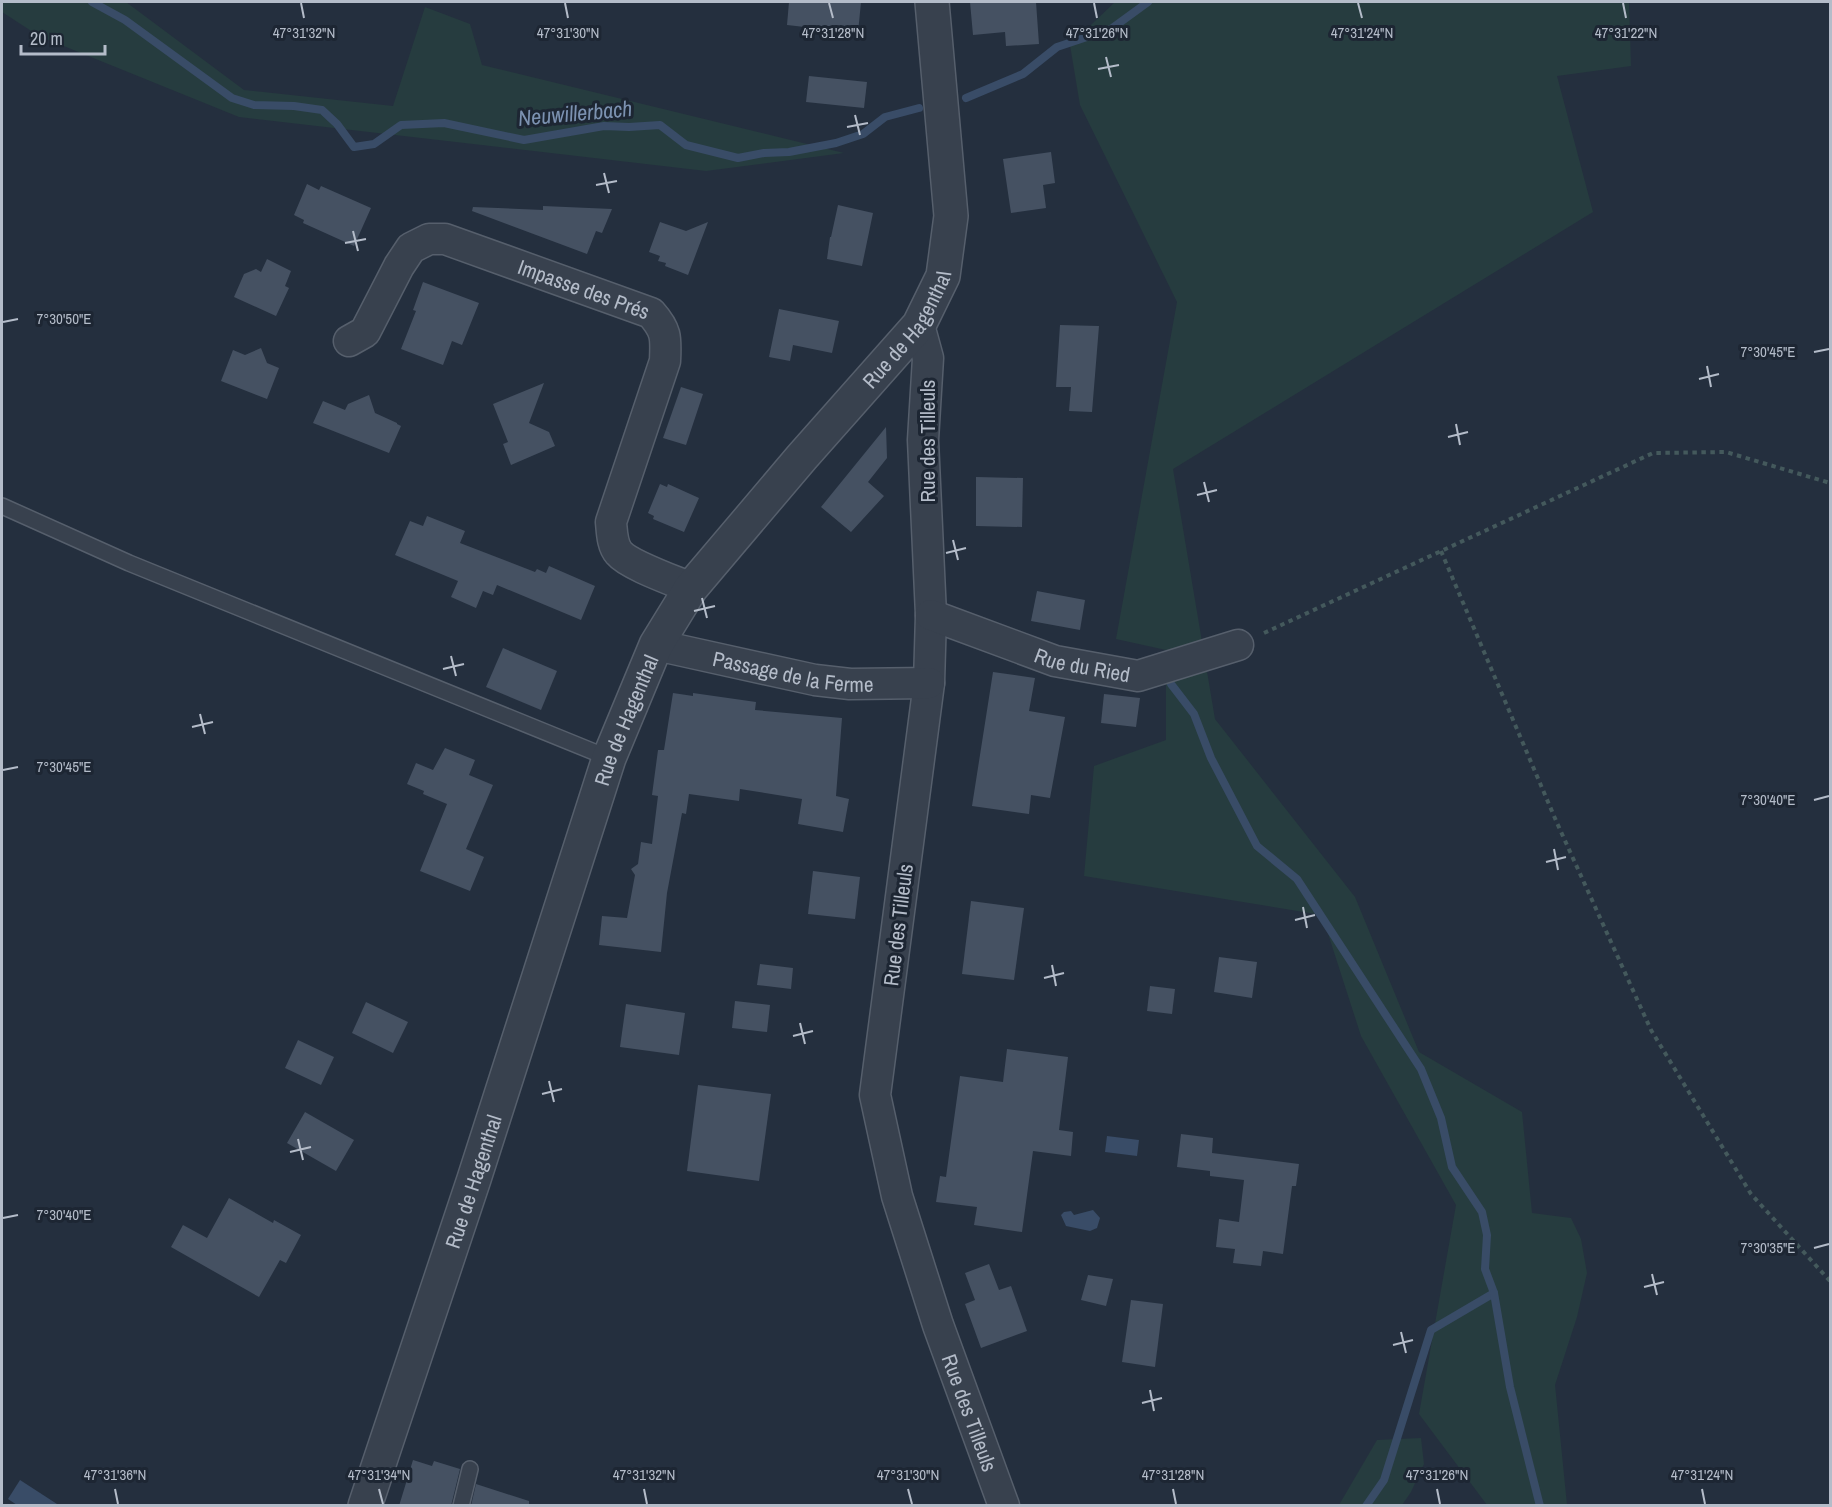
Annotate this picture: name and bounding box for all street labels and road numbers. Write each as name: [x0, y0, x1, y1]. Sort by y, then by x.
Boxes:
street label: Impasse des Prés: [514, 252, 654, 326]
street label: Rue de Hagenthal: [855, 268, 958, 394]
street label: Rue des Tilleuls: [913, 380, 942, 502]
street label: Rue du Ried: [1031, 640, 1132, 689]
street label: Passage de la Ferme: [710, 643, 874, 699]
street label: Rue de Hagenthal: [587, 650, 665, 789]
street label: Rue des Tilleuls: [876, 862, 920, 988]
street label: Rue de Hagenthal: [437, 1111, 508, 1252]
street label: Rue des Tilleuls: [935, 1350, 1005, 1475]

